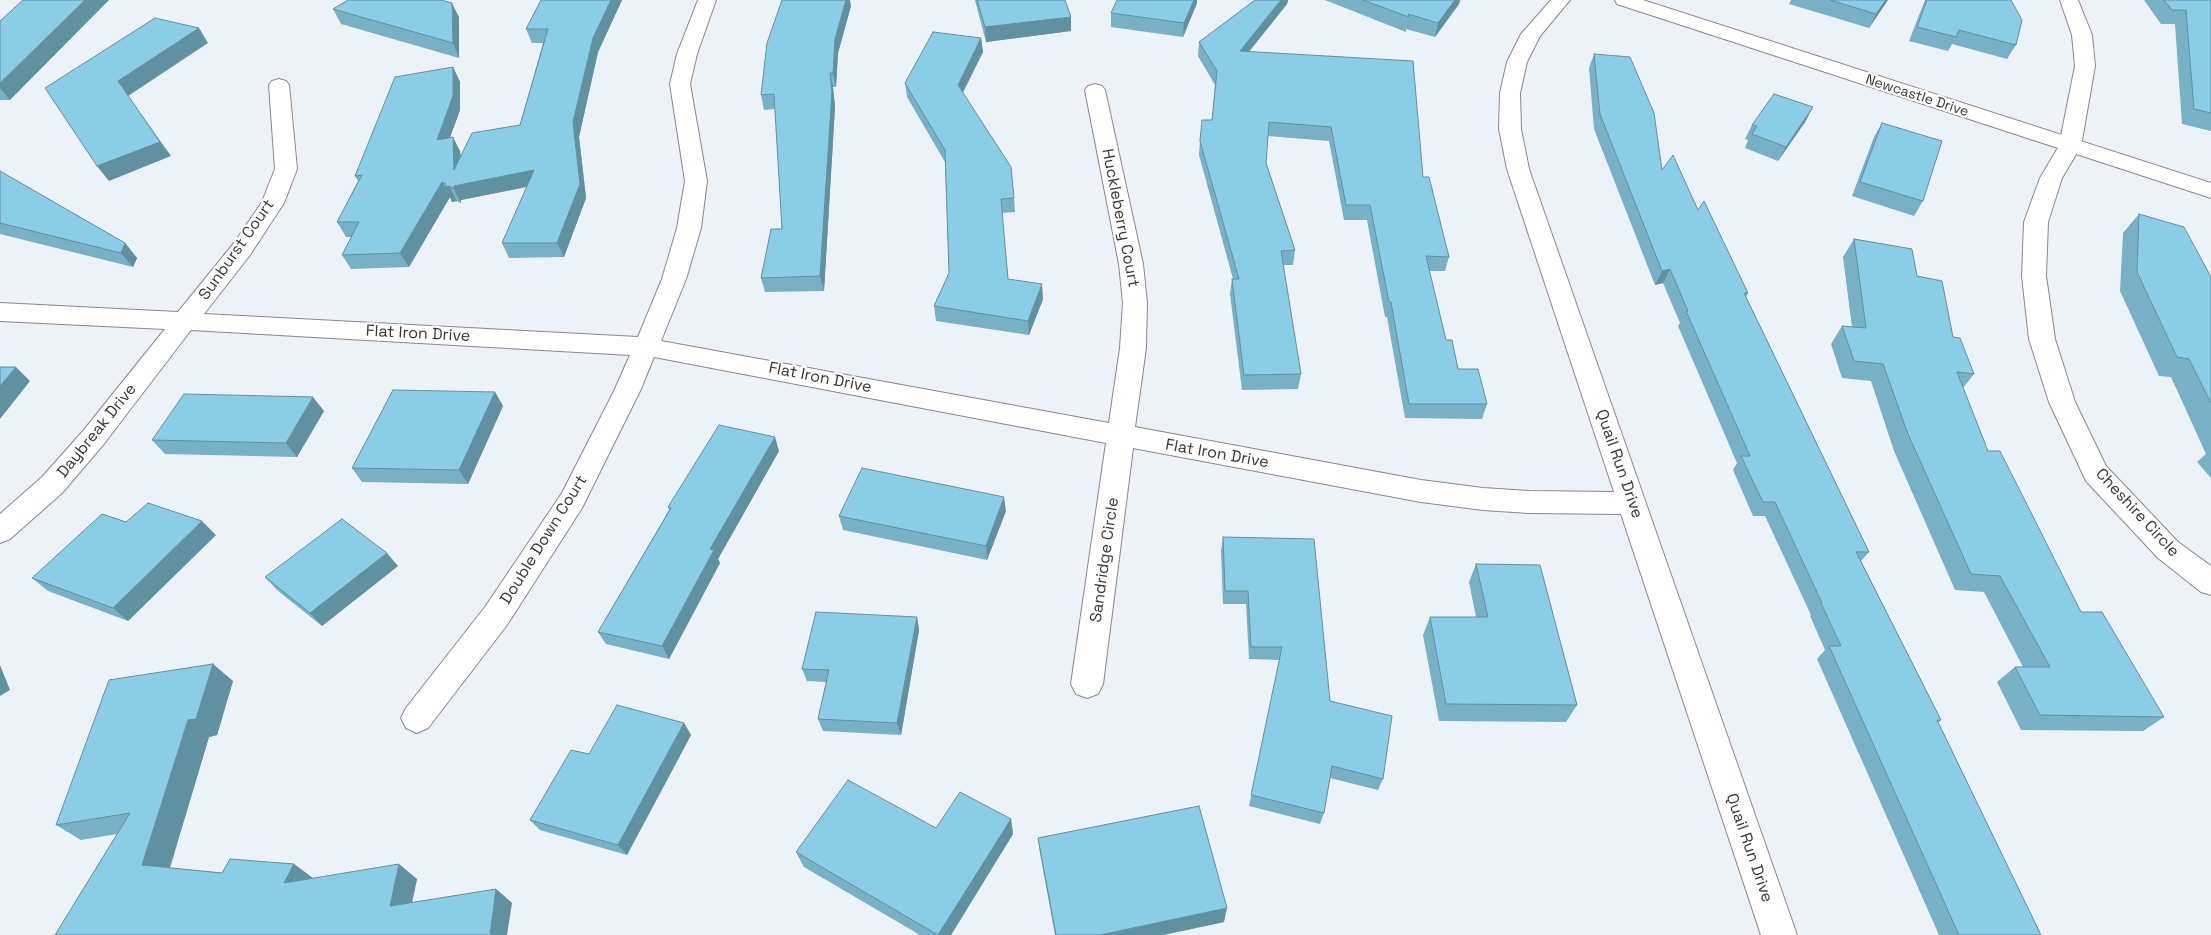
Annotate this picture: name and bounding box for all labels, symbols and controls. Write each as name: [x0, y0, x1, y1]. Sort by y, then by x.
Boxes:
street label: Newcastle Drive: [1863, 71, 1971, 121]
street label: Huckleberry Court: [1097, 147, 1143, 289]
street label: Sunburst Court: [195, 196, 279, 304]
street label: Flat Iron Drive: [365, 322, 471, 346]
street label: Flat Iron Drive: [767, 359, 873, 397]
street label: Daybreak Drive: [53, 380, 141, 482]
street label: Quail Run Drive: [1591, 407, 1647, 521]
street label: Flat Iron Drive: [1164, 435, 1270, 473]
street label: Cheshire Circle: [2091, 465, 2183, 561]
street label: Double Down Court: [497, 472, 591, 608]
street label: Sandridge Circle: [1087, 496, 1123, 624]
street label: Quail Run Drive: [1721, 791, 1777, 905]

